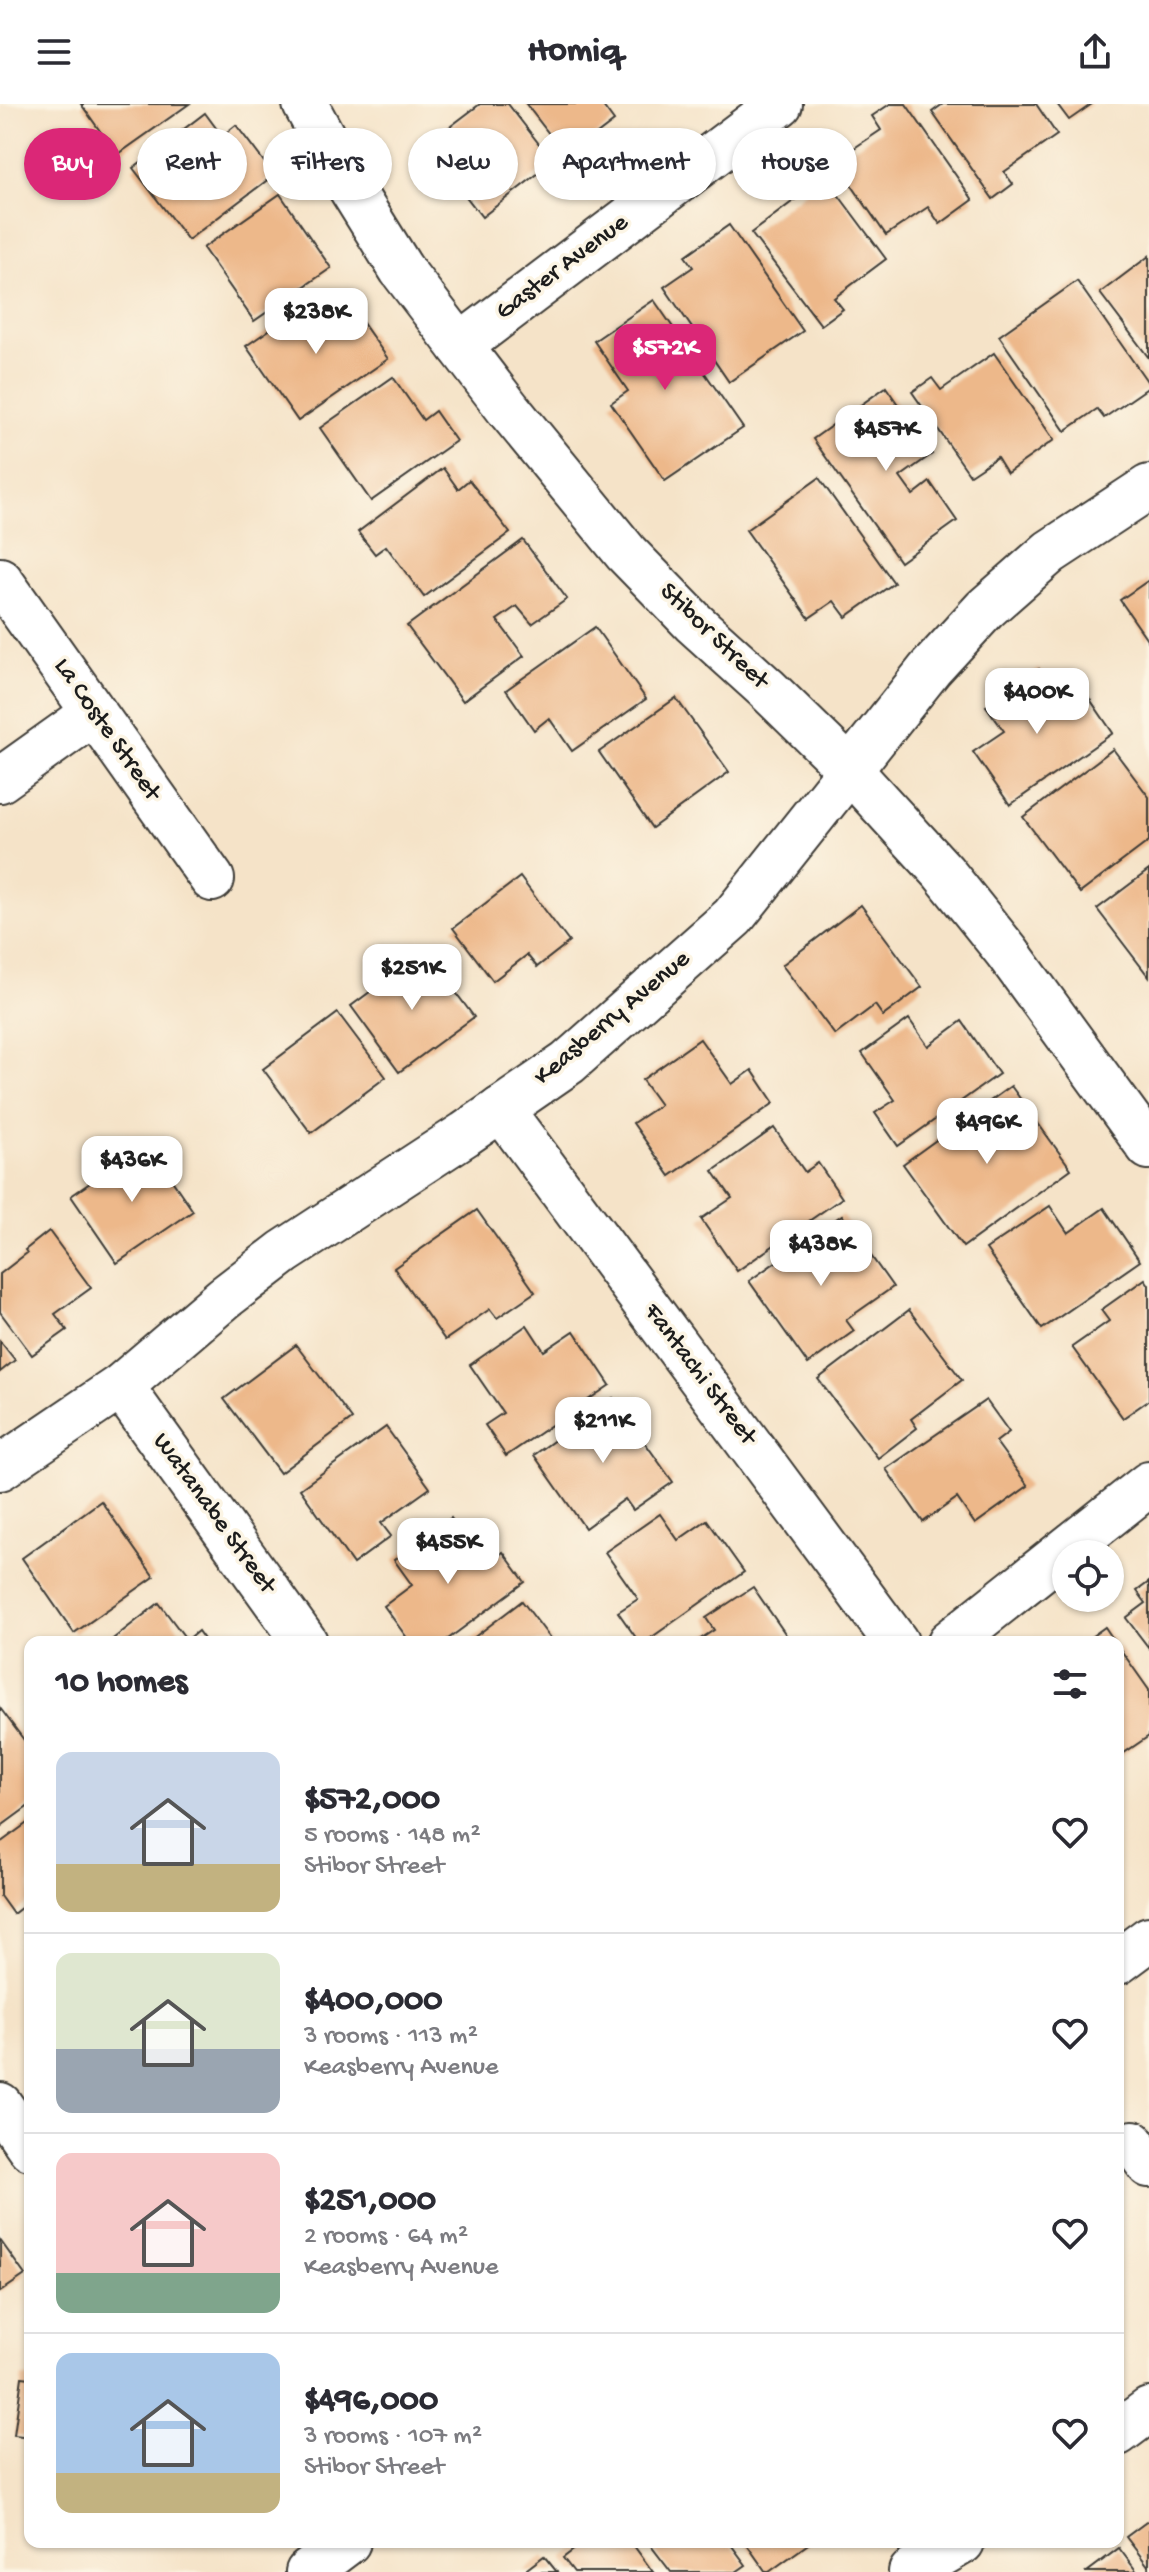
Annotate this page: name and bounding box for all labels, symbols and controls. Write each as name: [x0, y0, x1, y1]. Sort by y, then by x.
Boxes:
icon: menu: [32, 30, 76, 74]
icon: share: [1073, 30, 1117, 74]
text: Homiq: [527, 31, 622, 74]
chip: Buy: [24, 128, 121, 200]
chip: Rent: [137, 128, 247, 200]
chip: Filters: [263, 128, 392, 200]
chip: New: [408, 128, 518, 200]
chip: Apartment: [534, 128, 716, 200]
chip: House: [732, 128, 857, 200]
street label: Gaster Avenue: [491, 208, 636, 328]
pin: $238K: [260, 288, 372, 356]
text: $238K: [283, 298, 349, 329]
pin: $572K: [609, 324, 721, 392]
text: $572K: [632, 334, 698, 365]
pin: $457K: [830, 405, 942, 473]
text: $457K: [853, 415, 919, 446]
street label: Stibor Street: [652, 577, 776, 699]
street label: La Coste Street: [45, 653, 168, 809]
pin: $400K: [981, 668, 1093, 736]
text: $400K: [1003, 678, 1071, 709]
pin: $251K: [356, 944, 468, 1012]
street label: Keasberry Avenue: [529, 944, 698, 1093]
text: $251K: [381, 954, 443, 985]
pin: $496K: [931, 1098, 1043, 1166]
text: $496K: [955, 1108, 1019, 1139]
pin: $436K: [76, 1136, 188, 1204]
text: $436K: [100, 1146, 164, 1177]
pin: $438K: [765, 1220, 877, 1288]
text: $438K: [788, 1230, 854, 1261]
street label: Fantachi Street: [635, 1297, 764, 1454]
pin: $211K: [547, 1397, 659, 1465]
text: $211K: [573, 1407, 633, 1438]
street label: Watanabe Street: [144, 1428, 283, 1602]
pin: $455K: [392, 1518, 504, 1586]
text: $455K: [415, 1528, 481, 1559]
map controls: [1052, 1540, 1124, 1612]
button: locate: [1052, 1540, 1124, 1612]
icon: filters: [1048, 1662, 1092, 1706]
text: 10 homes: [56, 1664, 187, 1704]
text: $572,000: [304, 1781, 440, 1821]
icon: home: [120, 1784, 216, 1880]
icon: heart: [1048, 1810, 1092, 1854]
text: 5 rooms · 148 m²: [304, 1821, 481, 1852]
text: Stibor Street: [304, 1852, 444, 1883]
text: $400,000: [304, 1982, 443, 2022]
icon: home: [120, 1985, 216, 2081]
icon: heart: [1048, 2011, 1092, 2055]
text: 3 rooms · 113 m²: [304, 2022, 478, 2053]
text: Keasberry Avenue: [304, 2053, 498, 2084]
text: $251,000: [304, 2182, 436, 2222]
icon: home: [120, 2185, 216, 2281]
icon: heart: [1048, 2211, 1092, 2255]
text: 2 rooms · 64 m²: [304, 2222, 468, 2253]
text: Keasberry Avenue: [304, 2253, 498, 2284]
text: $496,000: [304, 2382, 438, 2422]
icon: home: [120, 2385, 216, 2481]
icon: heart: [1048, 2411, 1092, 2455]
text: 3 rooms · 107 m²: [304, 2422, 482, 2453]
text: Stibor Street: [304, 2453, 444, 2484]

